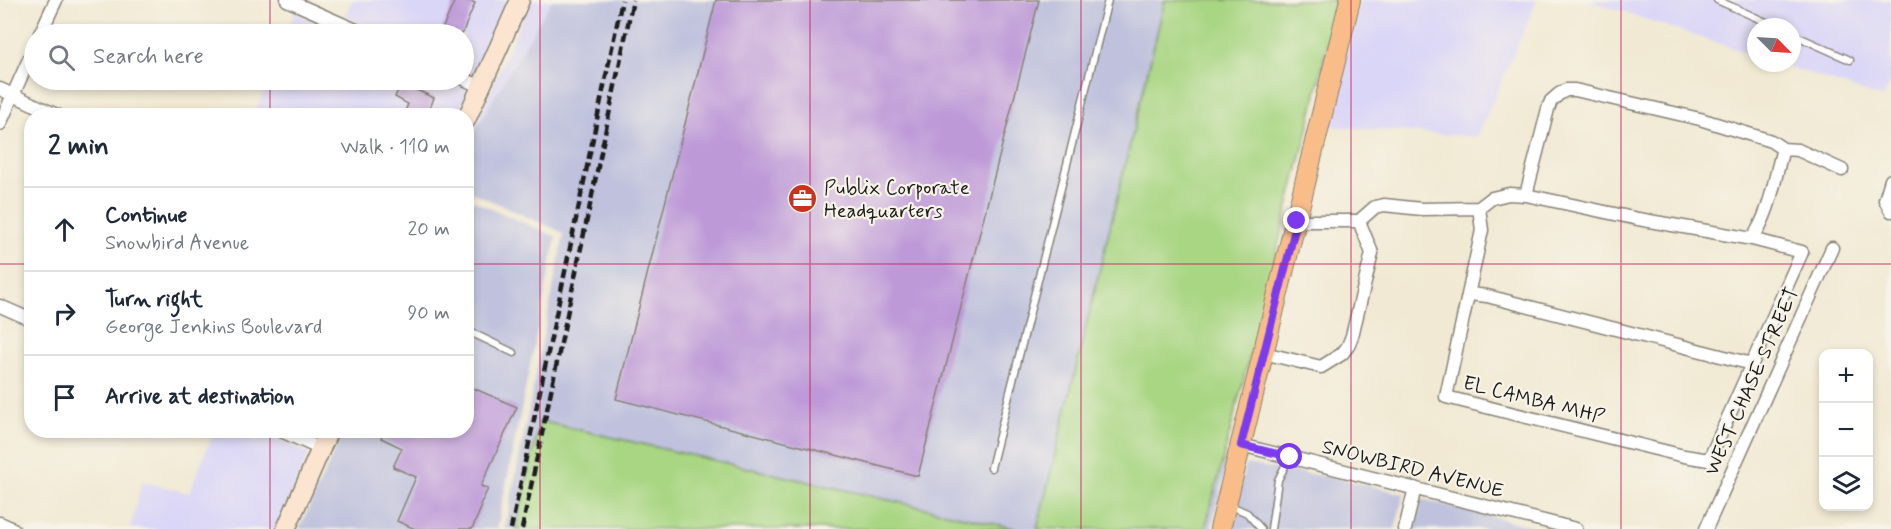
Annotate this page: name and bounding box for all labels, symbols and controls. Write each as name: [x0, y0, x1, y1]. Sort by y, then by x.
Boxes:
north arrow: [1747, 18, 1801, 72]
search box: [24, 24, 474, 90]
icon: search: [45, 41, 78, 74]
text: Search here: [93, 43, 204, 71]
text: 2 min: [48, 130, 109, 164]
text: Walk · 110 m: [341, 134, 450, 161]
place label: Publix Corporate Headquarters: [824, 175, 970, 225]
office icon: Publix Corporate Headquarters: [787, 183, 819, 215]
text: Continue: [105, 202, 187, 230]
route end: [1283, 207, 1309, 233]
icon: ahead: [48, 213, 81, 246]
text: 20 m: [407, 216, 450, 243]
text: Snowbird Avenue: [105, 230, 249, 257]
street label: WEST CHASE STREET: [1699, 283, 1806, 480]
text: Turn right: [105, 286, 203, 314]
icon: right: [48, 297, 81, 330]
text: 90 m: [407, 300, 450, 327]
text: George Jenkins Boulevard: [105, 314, 322, 341]
map controls: [1819, 349, 1873, 511]
button: +: [1819, 349, 1873, 403]
street label: EL CAMBA MHP: [1460, 370, 1607, 431]
icon: arrive: [48, 381, 81, 414]
text: Arrive at destination: [105, 383, 295, 411]
button: −: [1819, 403, 1873, 457]
street label: SNOWBIRD AVENUE: [1319, 434, 1506, 505]
route start: [1276, 443, 1302, 469]
button: layers: [1819, 457, 1873, 511]

